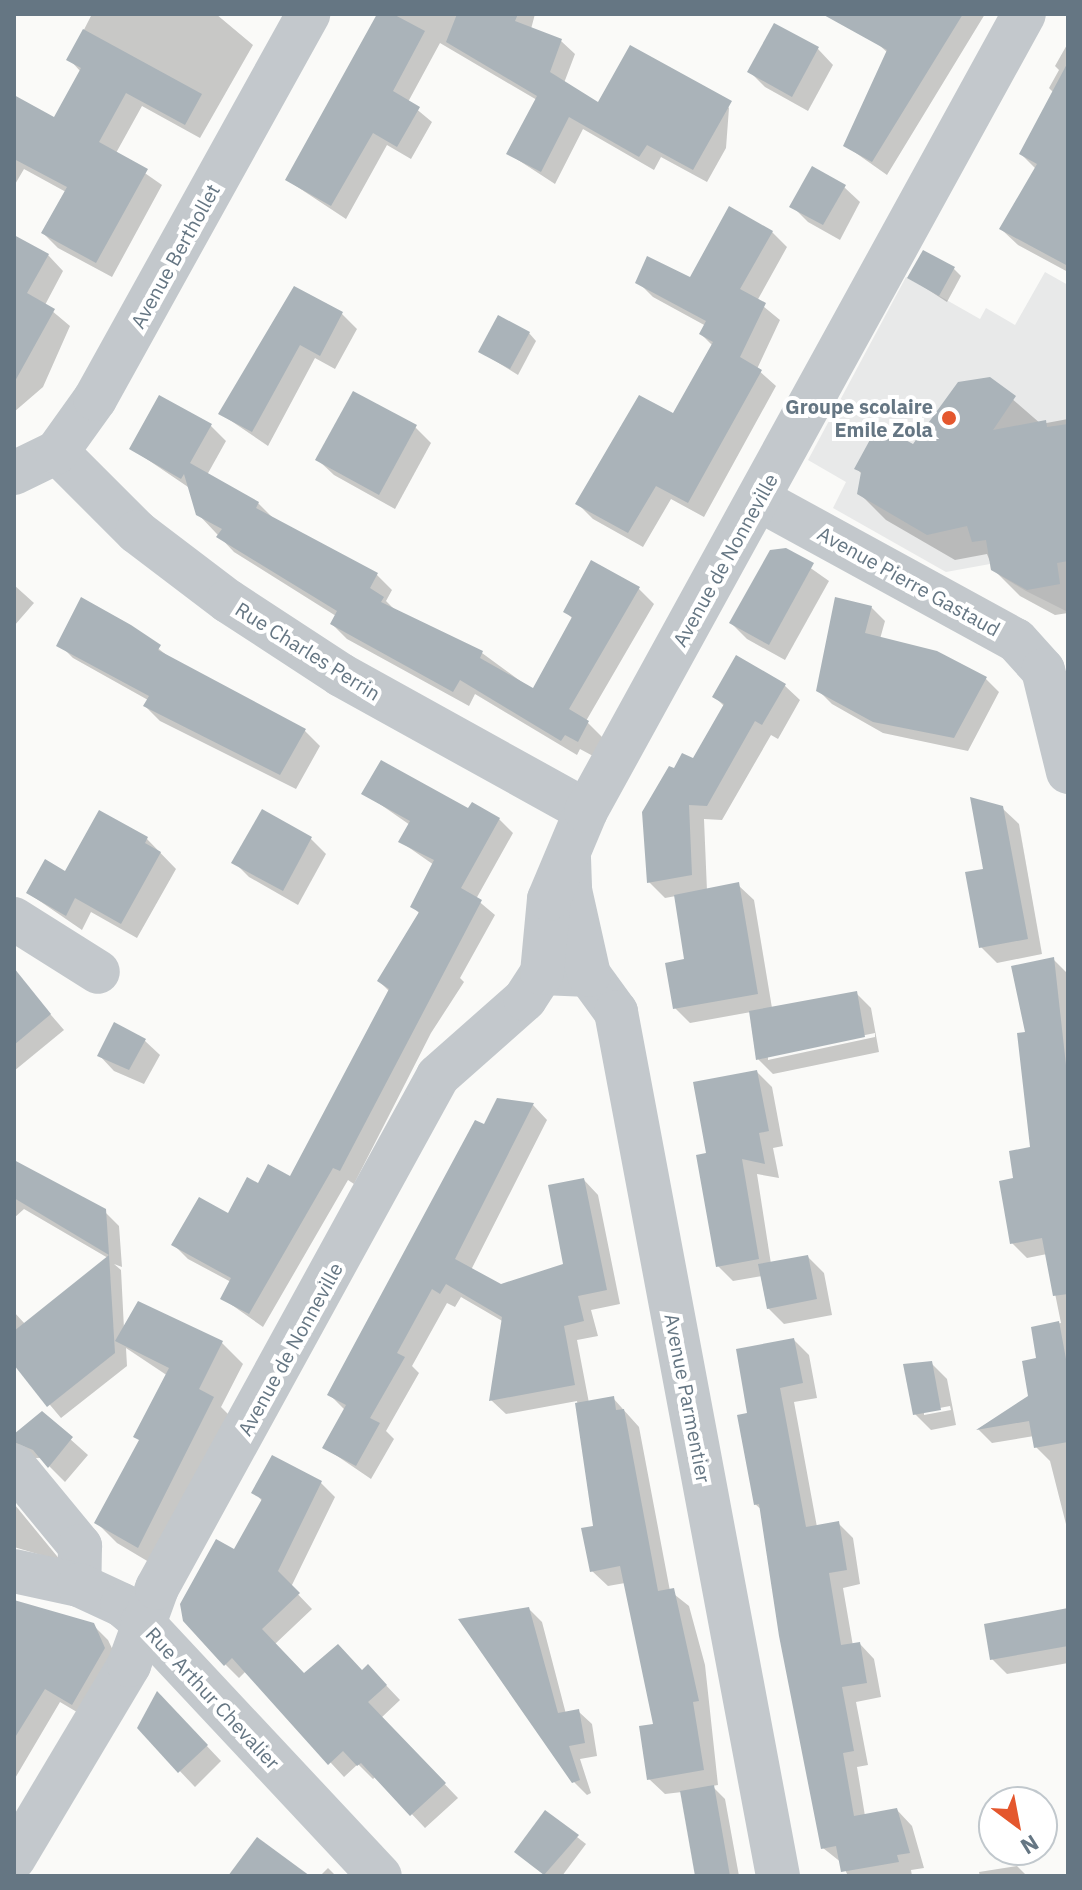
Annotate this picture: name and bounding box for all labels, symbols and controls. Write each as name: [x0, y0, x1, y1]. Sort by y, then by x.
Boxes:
street label: Avenue Berthollet: [125, 180, 225, 332]
place label: Groupe scolaire Emile Zola: [785, 394, 933, 441]
marker: Groupe scolaire Emile Zola: [940, 409, 958, 427]
street label: Avenue de Nonneville: [667, 469, 783, 651]
street label: Avenue Pierre Gastaud: [814, 521, 1004, 641]
street label: Rue Charles Perrin: [231, 597, 385, 705]
street label: Avenue de Nonneville: [232, 1258, 348, 1440]
street label: Avenue Parmentier: [660, 1311, 716, 1485]
street label: Rue Arthur Chevalier: [141, 1622, 285, 1774]
north arrow: [978, 1786, 1058, 1866]
text: N: [1015, 1829, 1044, 1862]

